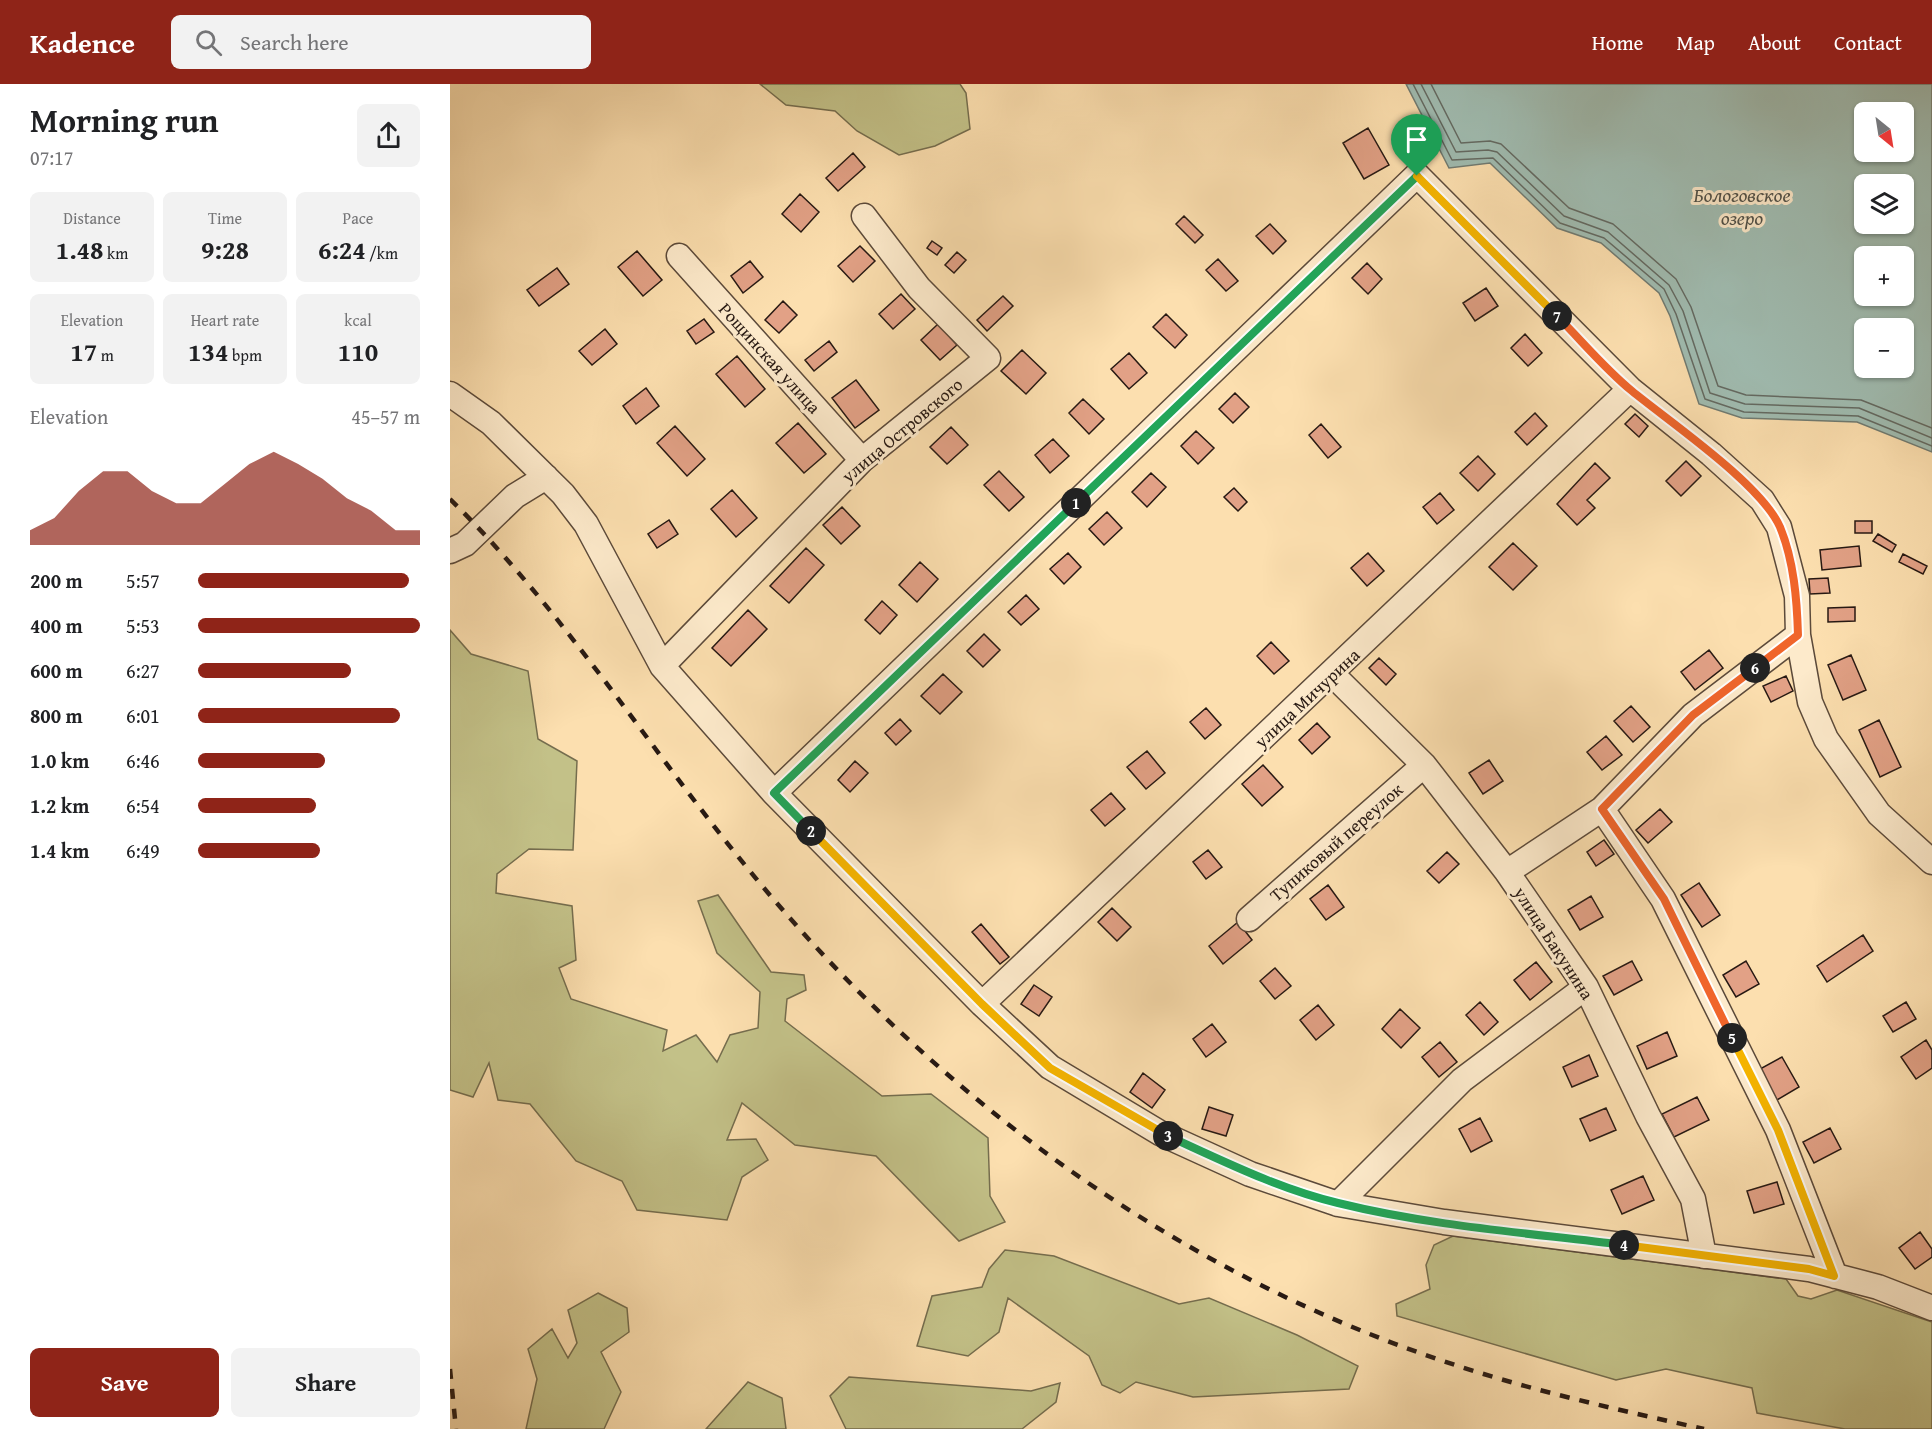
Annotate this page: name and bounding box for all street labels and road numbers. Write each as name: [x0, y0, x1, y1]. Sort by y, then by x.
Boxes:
street label: Рощинская улица: [713, 296, 828, 420]
street label: улица Островского: [835, 371, 969, 490]
street label: улица Мичурина: [1247, 642, 1366, 755]
street label: Тупиковый переулок: [1263, 776, 1409, 908]
street label: улица Бакунина: [1507, 880, 1601, 1005]

